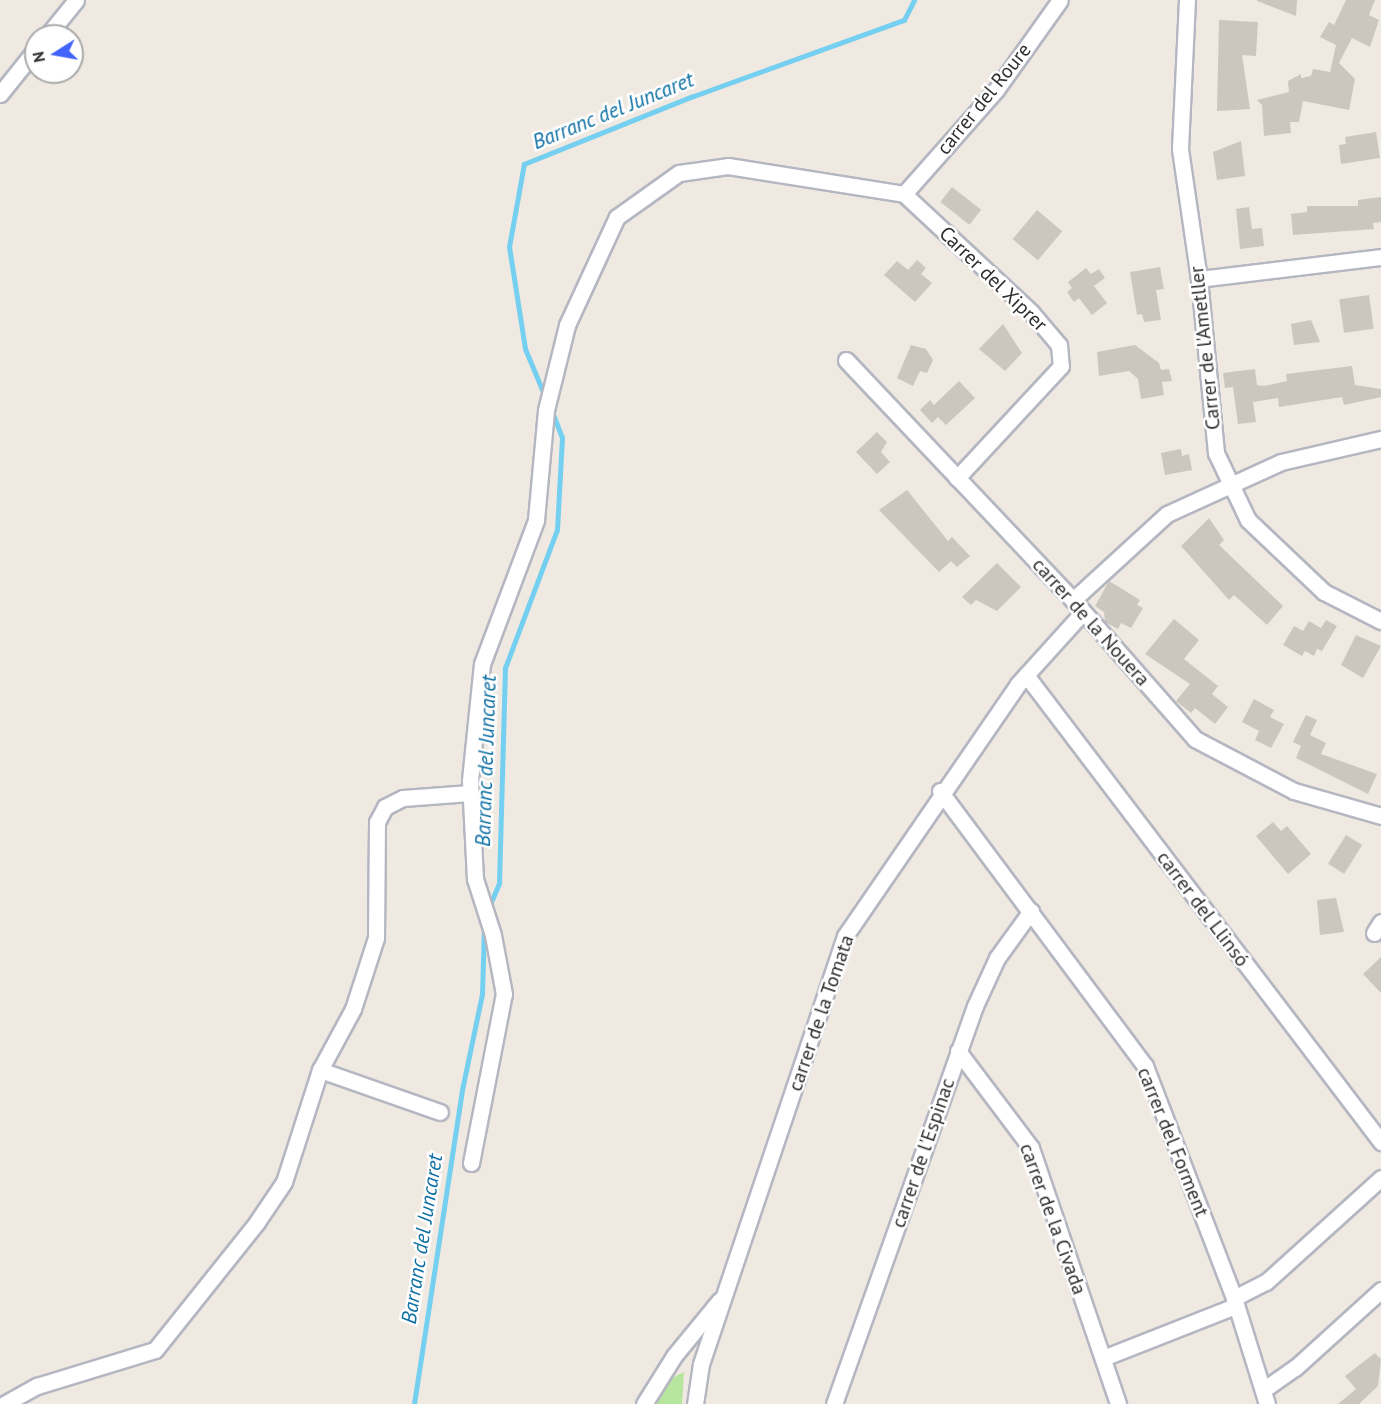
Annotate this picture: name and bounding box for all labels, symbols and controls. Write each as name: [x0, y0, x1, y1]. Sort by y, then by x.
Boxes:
north arrow: [24, 24, 84, 84]
street label: carrer del Roure: [932, 38, 1036, 160]
text: N: [27, 50, 49, 64]
water label: Barranc del Juncaret: [528, 67, 698, 155]
street label: Carrer del Xiprer: [934, 221, 1052, 337]
street label: Carrer de l'Ametller: [1184, 265, 1226, 431]
street label: carrer de la Nouera: [1027, 553, 1155, 691]
water label: Barranc del Juncaret: [470, 675, 502, 847]
street label: carrer del Llinsó: [1152, 846, 1254, 972]
street label: carrer de la Tomata: [783, 931, 859, 1095]
street label: carrer del Forment: [1132, 1064, 1214, 1220]
street label: carrer de l'Espinac: [886, 1075, 960, 1231]
street label: carrer de la Civada: [1014, 1140, 1092, 1298]
water label: Barranc del Juncaret: [396, 1152, 448, 1326]

